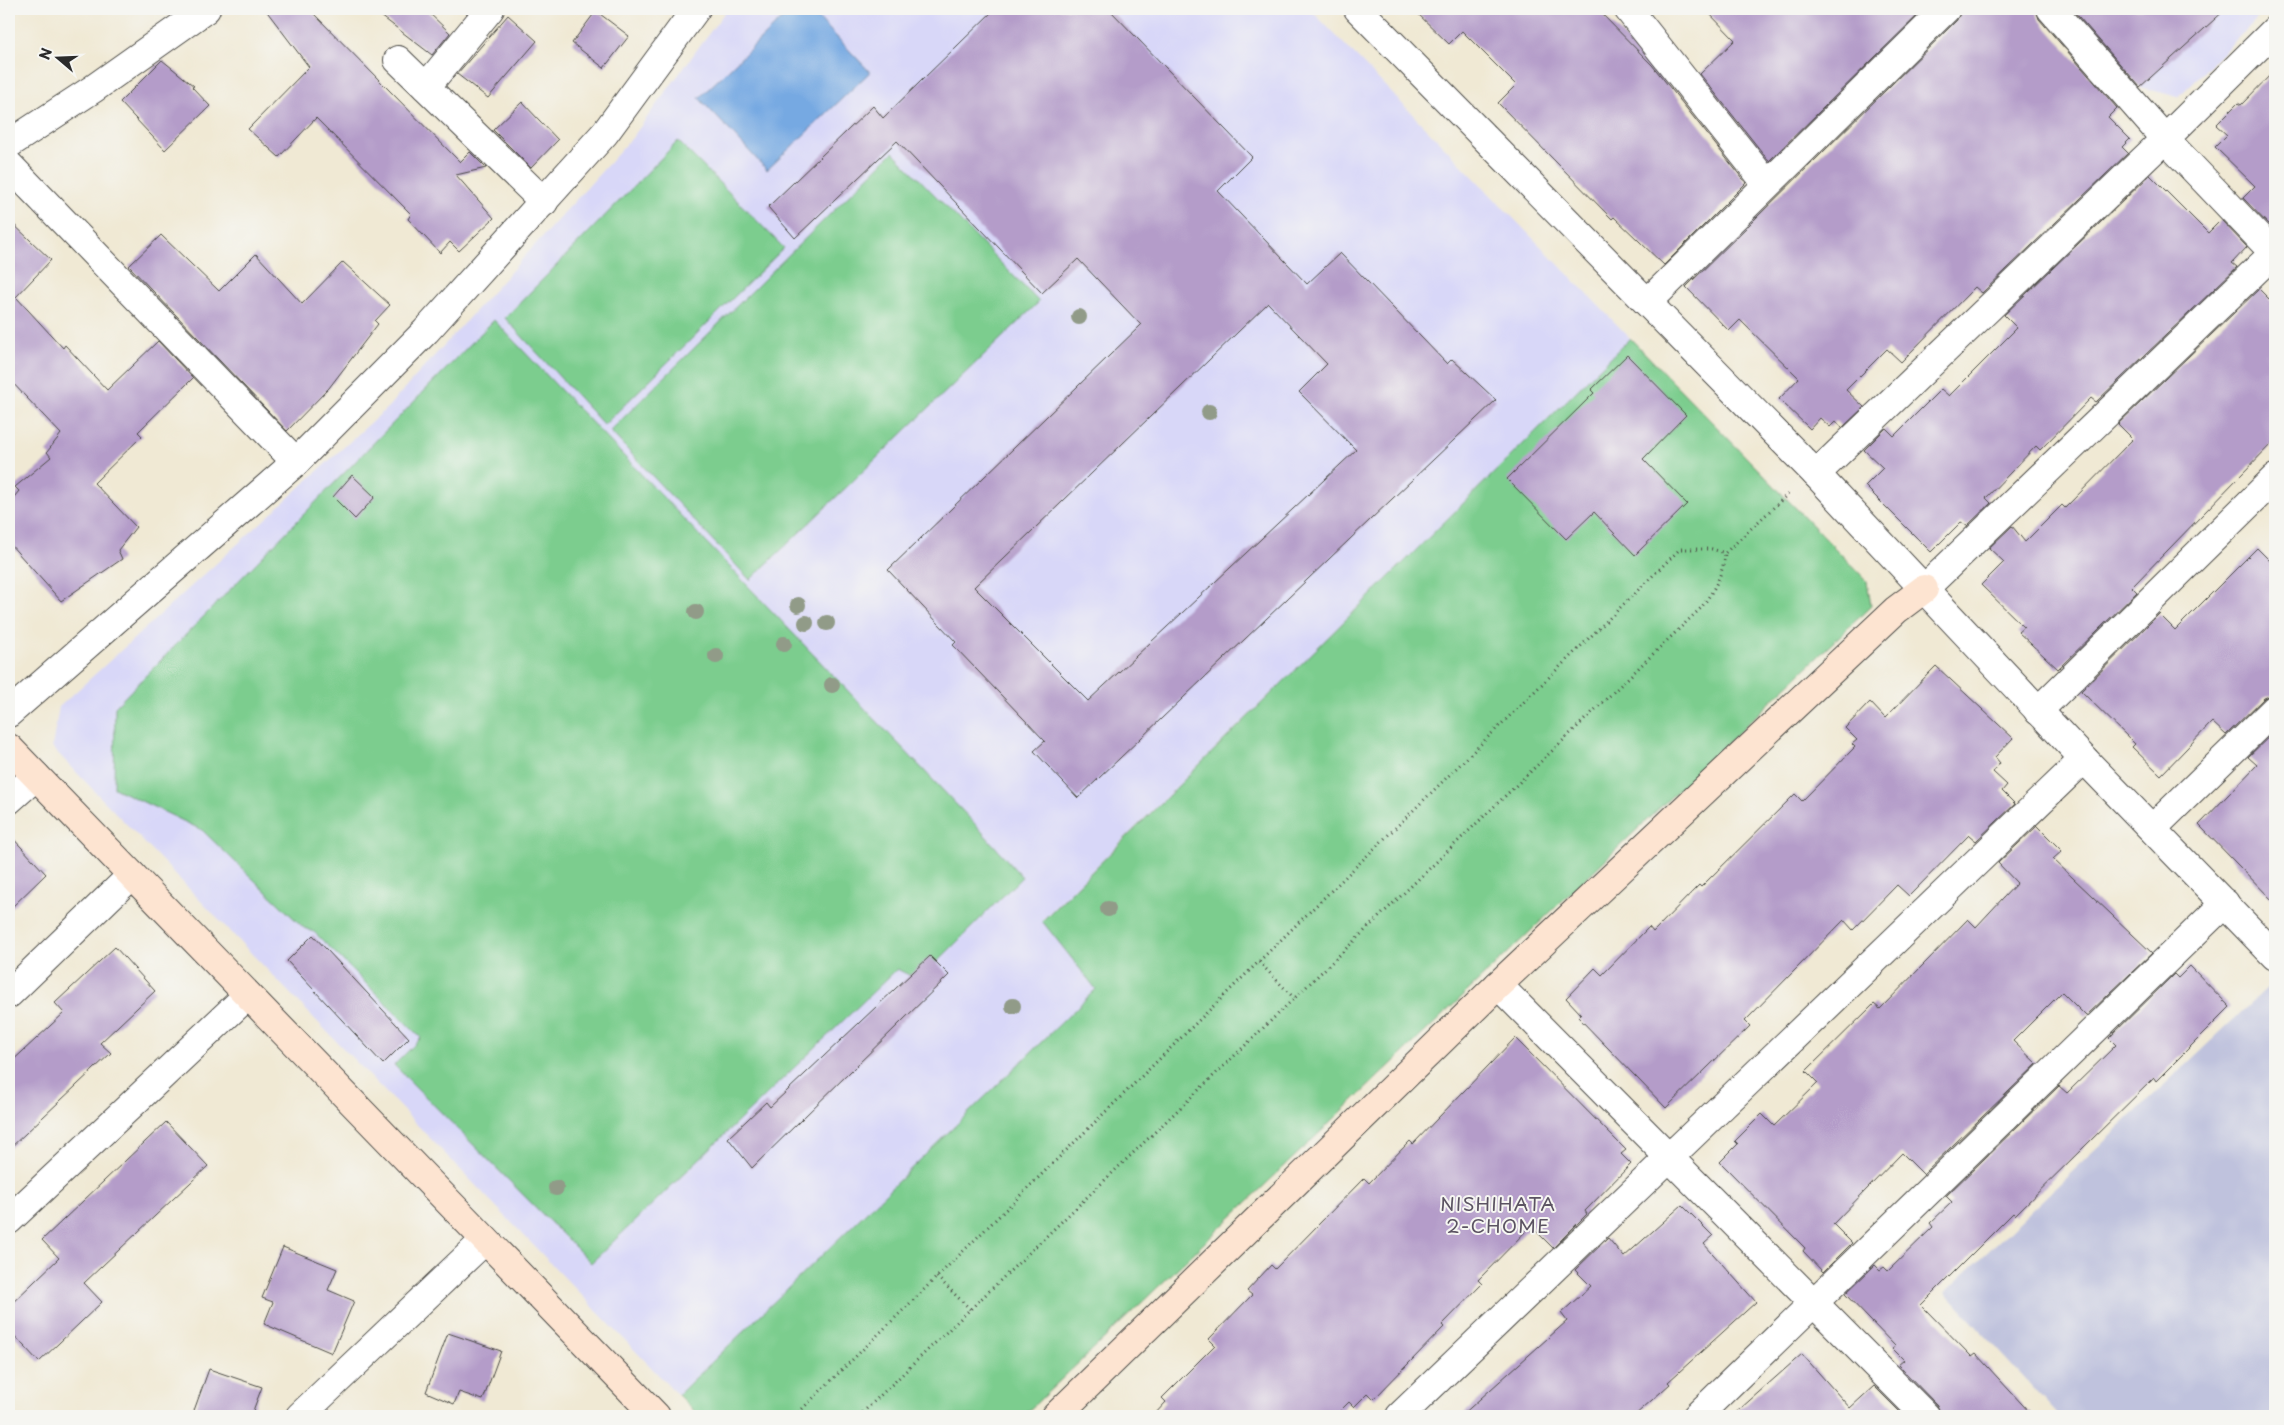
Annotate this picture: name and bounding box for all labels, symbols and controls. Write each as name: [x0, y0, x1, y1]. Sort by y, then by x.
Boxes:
north arrow: [32, 32, 82, 82]
text: N: [34, 45, 57, 62]
district label: NISHIHATA 2-CHOME: [1440, 1189, 1556, 1239]

